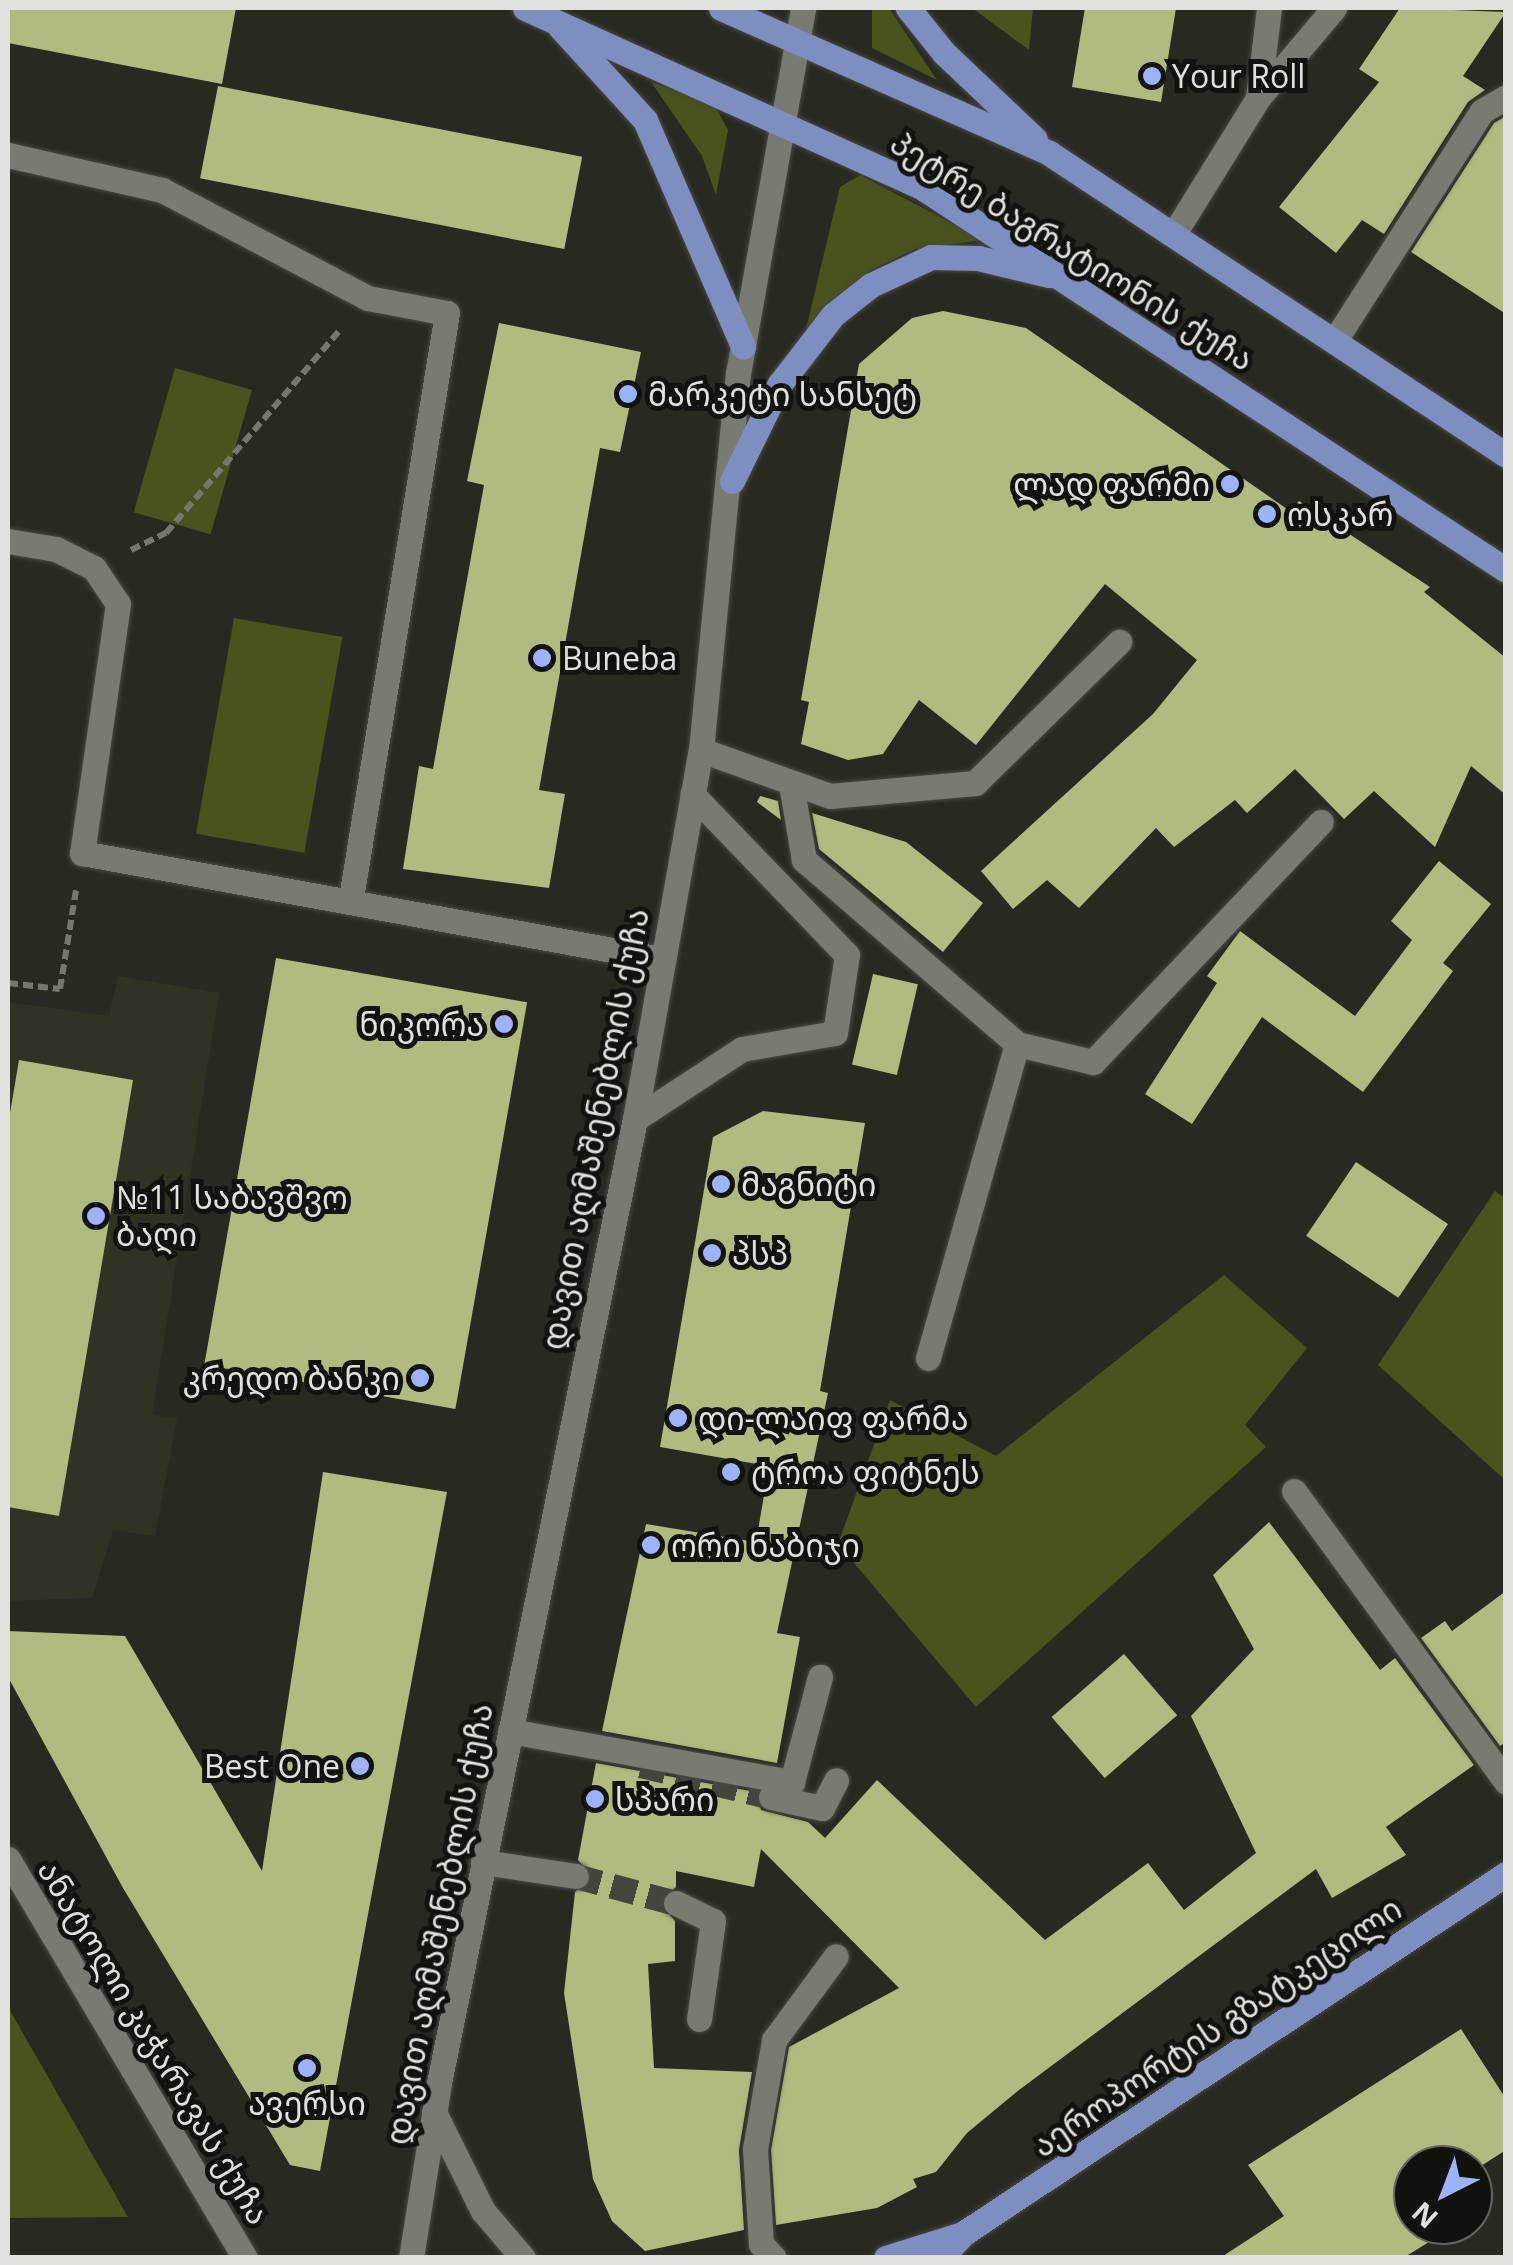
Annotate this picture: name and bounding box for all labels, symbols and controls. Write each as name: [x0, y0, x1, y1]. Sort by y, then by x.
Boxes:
place label: Your Roll: [1172, 57, 1305, 95]
marker: Your Roll: [1141, 65, 1163, 87]
street label: პეტრე ბაგრატიონის ქუჩა: [884, 123, 1260, 379]
place label: მარკეტი სანსეტ: [648, 375, 917, 413]
marker: მარკეტი სანსეტ: [617, 383, 639, 405]
place label: ლად ფარმი: [1013, 465, 1210, 503]
marker: ლად ფარმი: [1219, 473, 1241, 495]
place label: ოსკარ: [1287, 495, 1393, 533]
marker: ოსკარ: [1256, 503, 1278, 525]
place label: Buneba: [562, 639, 677, 677]
marker: Buneba: [531, 647, 553, 669]
street label: დავით აღმაშენებლის ქუჩა: [533, 905, 657, 1353]
place label: ნიკორა: [359, 1005, 484, 1043]
marker: ნიკორა: [493, 1013, 515, 1035]
place label: მაგნიტი: [741, 1165, 876, 1203]
marker: მაგნიტი: [710, 1173, 732, 1195]
place label: №11 საბავშვო ბაღი: [116, 1179, 348, 1254]
marker: №11 საბავშვო ბაღი: [85, 1205, 107, 1227]
place label: პსპ: [732, 1234, 788, 1272]
marker: პსპ: [701, 1242, 723, 1264]
place label: კრედო ბანკი: [183, 1359, 400, 1397]
marker: კრედო ბანკი: [409, 1367, 431, 1389]
place label: დი-ლაიფ ფარმა: [698, 1399, 968, 1437]
marker: დი-ლაიფ ფარმა: [667, 1407, 689, 1429]
place label: ტროა ფიტნეს: [751, 1453, 980, 1491]
marker: ტროა ფიტნეს: [720, 1461, 742, 1483]
place label: ორი ნაბიჯი: [671, 1526, 860, 1564]
marker: ორი ნაბიჯი: [640, 1534, 662, 1556]
street label: დავით აღმაშენებლის ქუჩა: [377, 1700, 501, 2148]
place label: Best One: [204, 1747, 340, 1785]
marker: Best One: [349, 1755, 371, 1777]
place label: სპარი: [615, 1780, 714, 1818]
marker: სპარი: [584, 1788, 606, 1810]
street label: ანატოლი კაჭარავას ქუჩა: [30, 1853, 278, 2231]
street label: აეროპორტის გზატკეცილი: [1025, 1889, 1409, 2165]
marker: ავერსი: [296, 2057, 318, 2079]
place label: ავერსი: [248, 2084, 366, 2122]
north arrow: [1393, 2145, 1493, 2245]
text: N: [1403, 2194, 1445, 2238]

